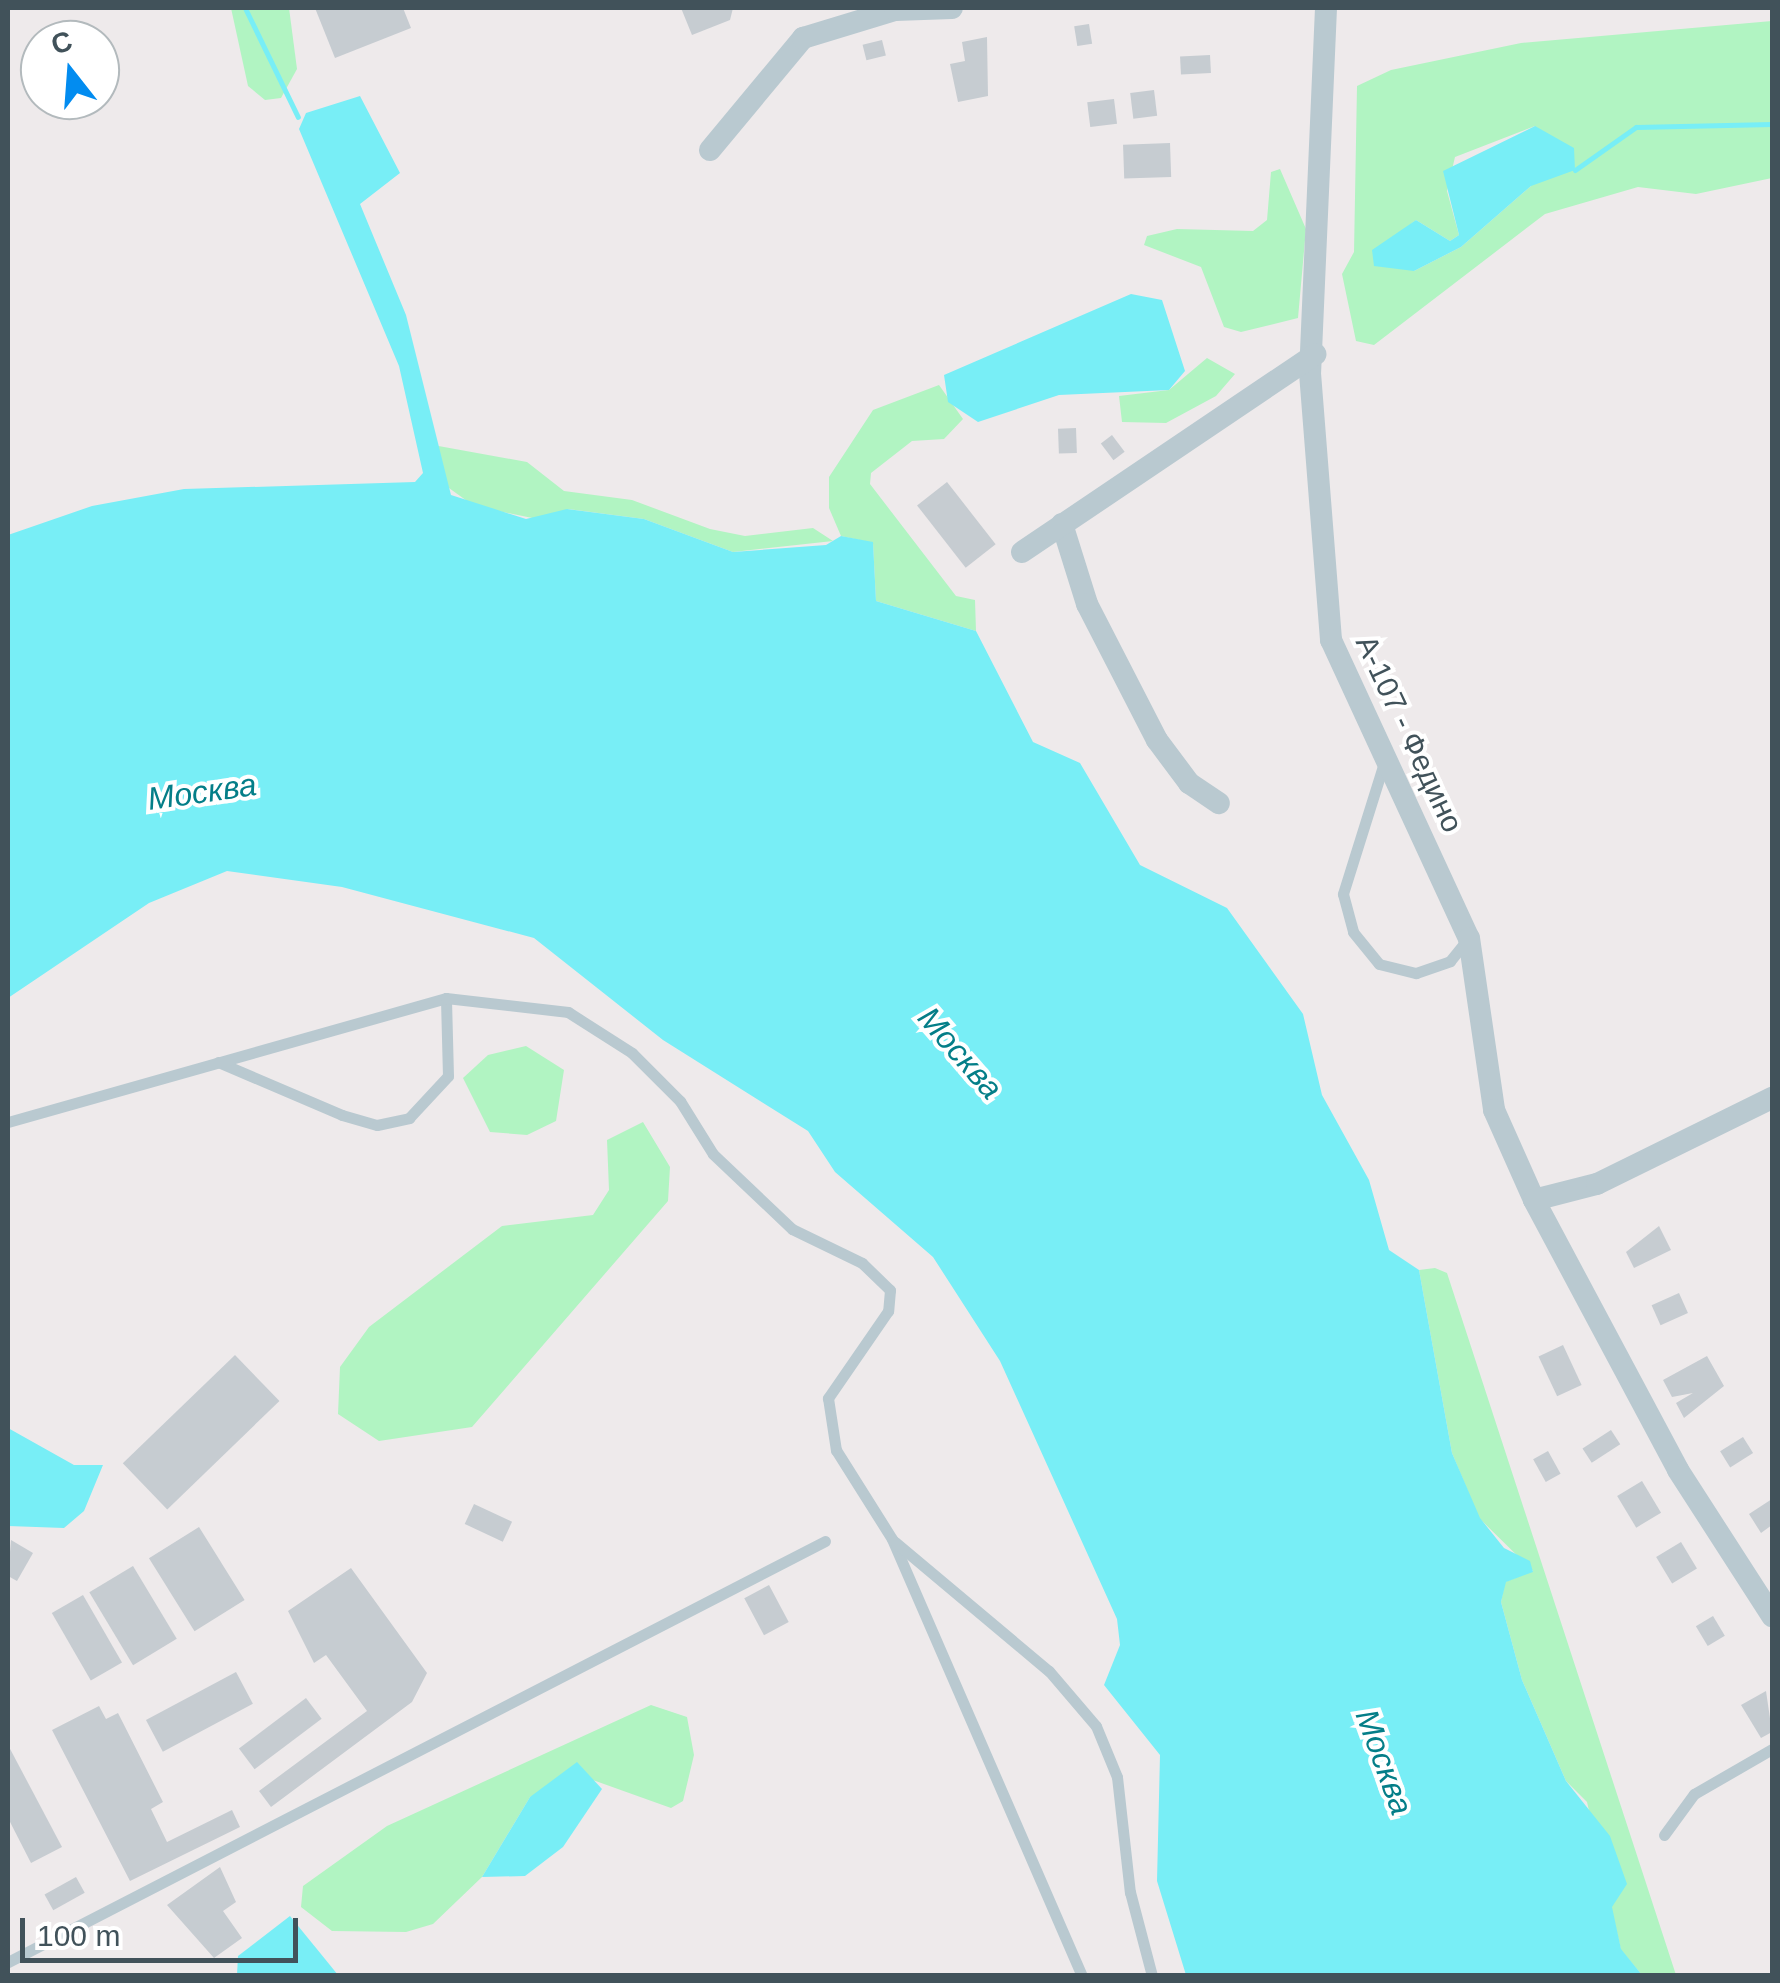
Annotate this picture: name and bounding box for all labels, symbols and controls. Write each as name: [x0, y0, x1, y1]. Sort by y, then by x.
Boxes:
north arrow: [20, 20, 120, 120]
text: С: [47, 25, 76, 61]
street label: А-107 - Федино: [1348, 630, 1470, 838]
water label: Москва: [145, 765, 259, 819]
water label: Москва: [910, 999, 1010, 1107]
water label: Москва: [1347, 1704, 1421, 1820]
scale bar: [25, 1898, 302, 1960]
text: 100 m: [37, 1919, 120, 1952]

